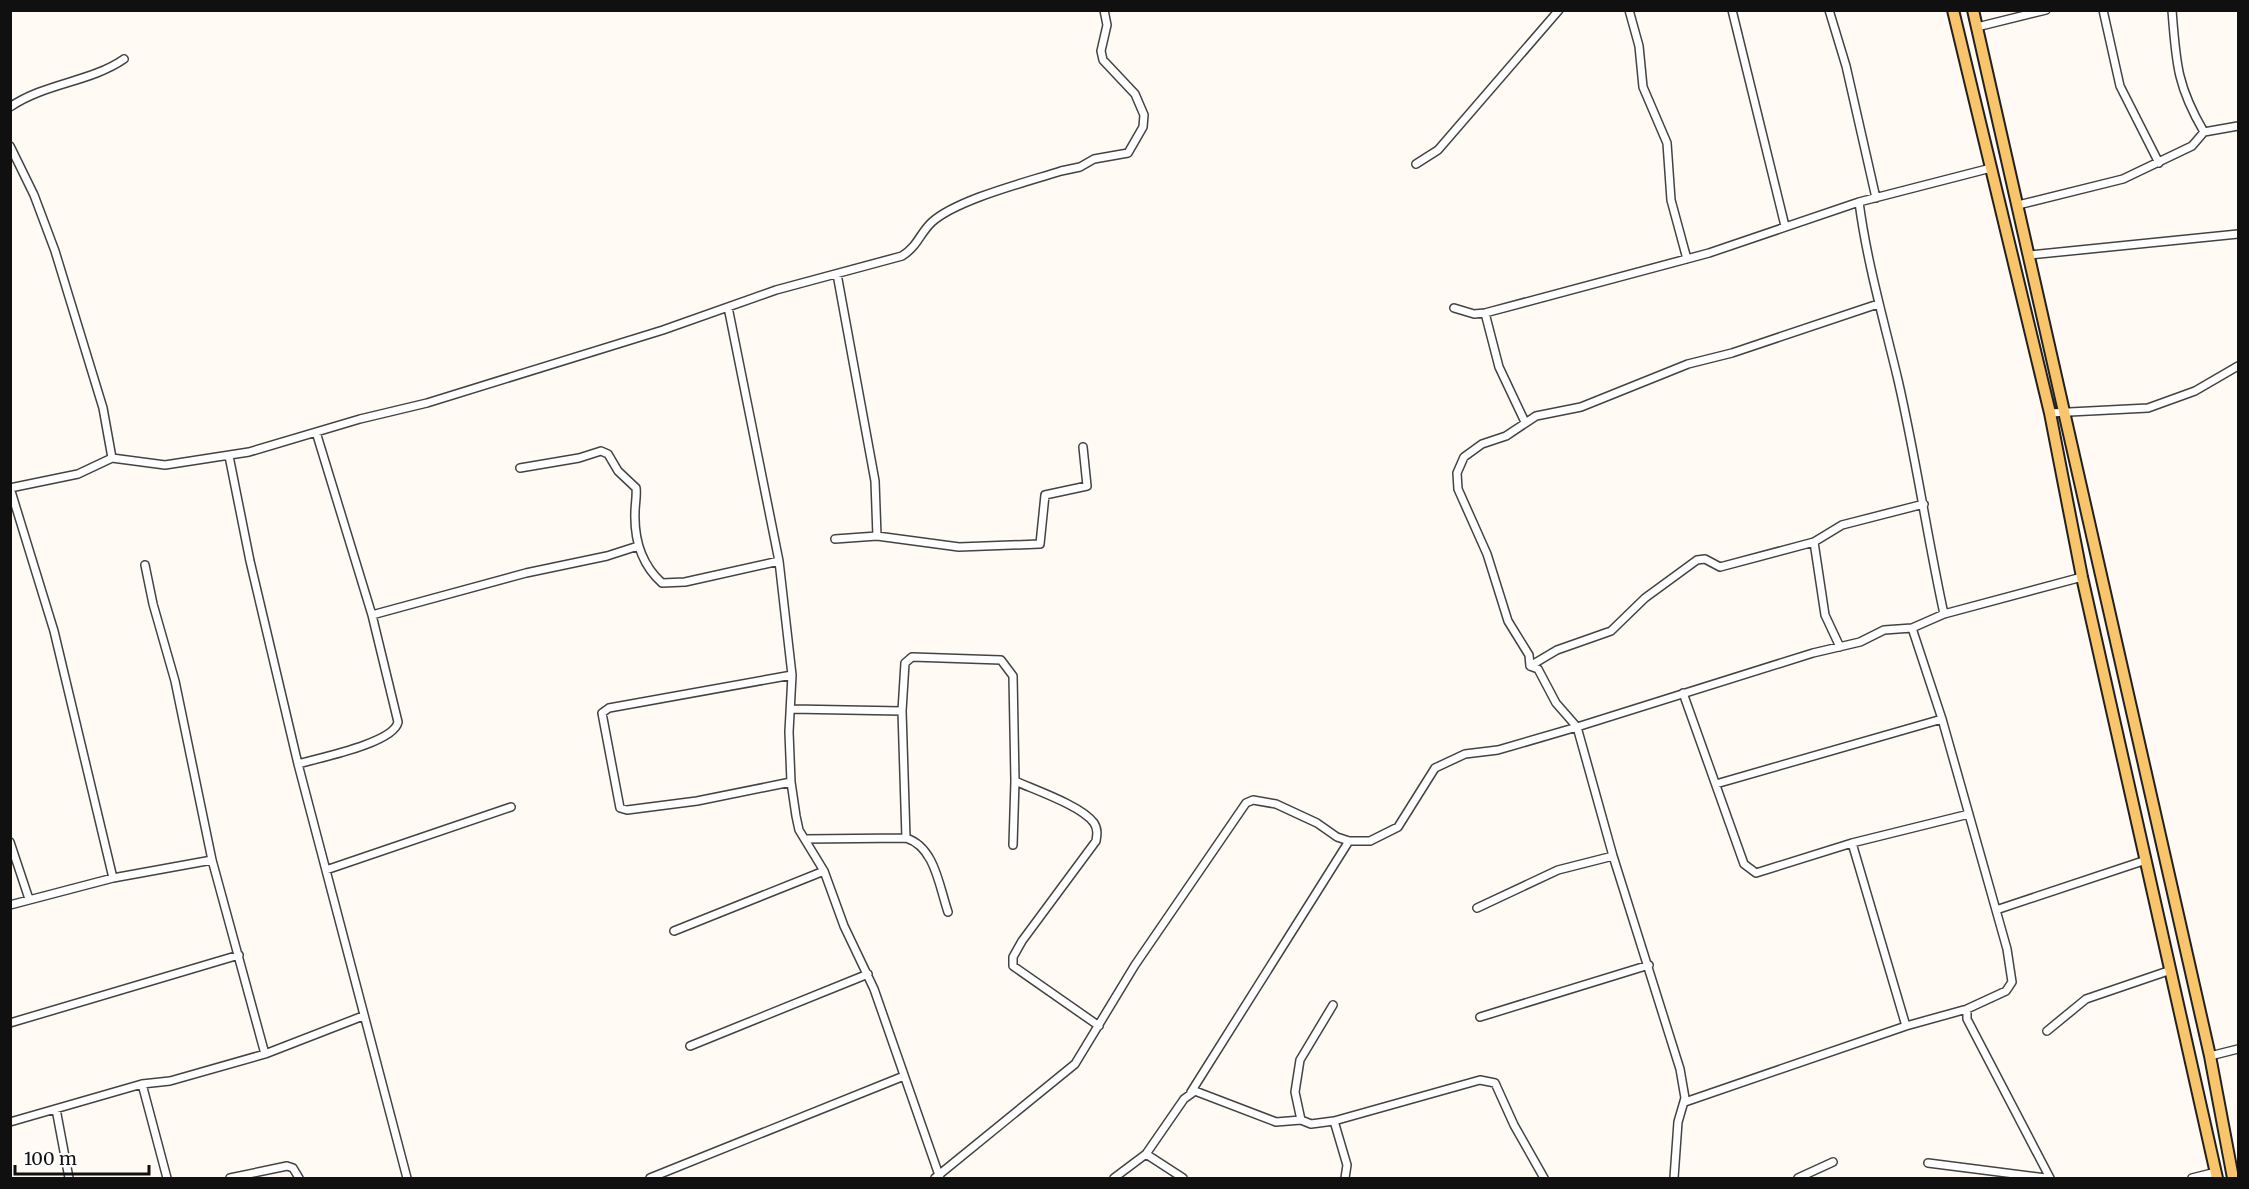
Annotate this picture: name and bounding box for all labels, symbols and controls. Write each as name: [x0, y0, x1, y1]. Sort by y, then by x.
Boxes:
scale bar: [15, 1138, 148, 1176]
text: 100 m: [24, 1147, 77, 1170]

